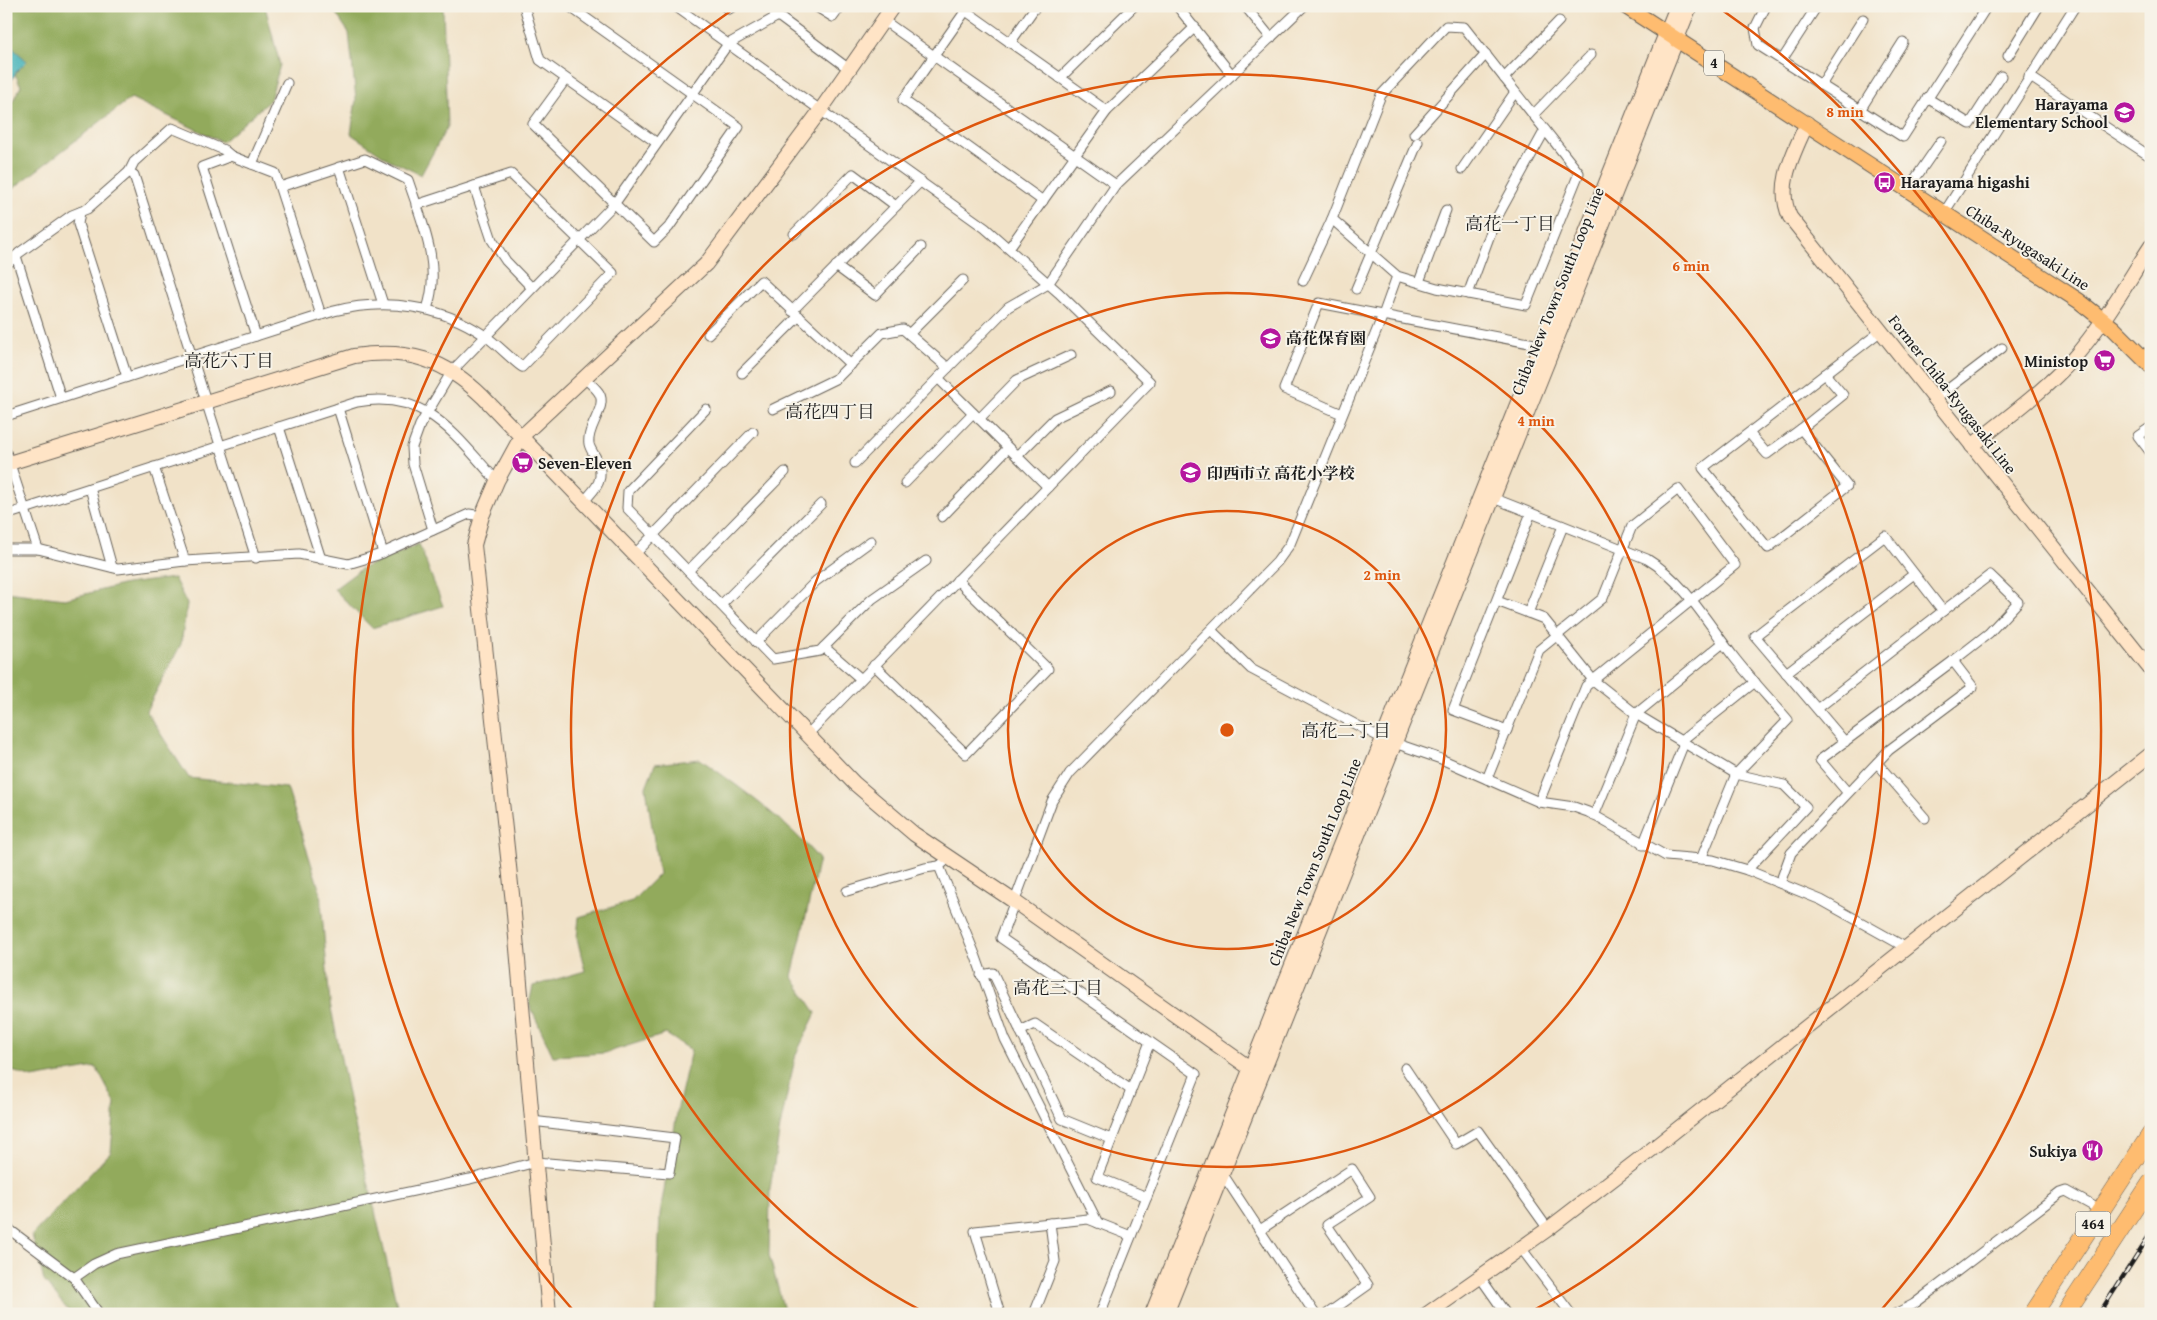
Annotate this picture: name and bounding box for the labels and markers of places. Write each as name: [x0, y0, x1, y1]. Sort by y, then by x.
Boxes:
place label: Harayama Elementary School: [1975, 92, 2109, 134]
school or university icon: Harayama Elementary School: [2112, 101, 2136, 125]
bus stop icon: Harayama higashi: [1873, 170, 1897, 194]
place label: Harayama higashi: [1901, 170, 2030, 194]
school or university icon: 高花保育園: [1258, 326, 1282, 350]
place label: 高花保育園: [1286, 326, 1366, 350]
place label: Ministop: [2024, 349, 2088, 373]
supermarket icon: Ministop: [2092, 349, 2116, 373]
supermarket icon: Seven-Eleven: [510, 451, 534, 475]
place label: Seven-Eleven: [538, 451, 632, 475]
school or university icon: 印西市立 高花小学校: [1179, 461, 1203, 485]
place label: 印西市立 高花小学校: [1207, 461, 1356, 485]
centre of rings: [1218, 721, 1236, 739]
place label: Sukiya: [2029, 1139, 2078, 1163]
restaurant icon: Sukiya: [2081, 1139, 2105, 1163]

